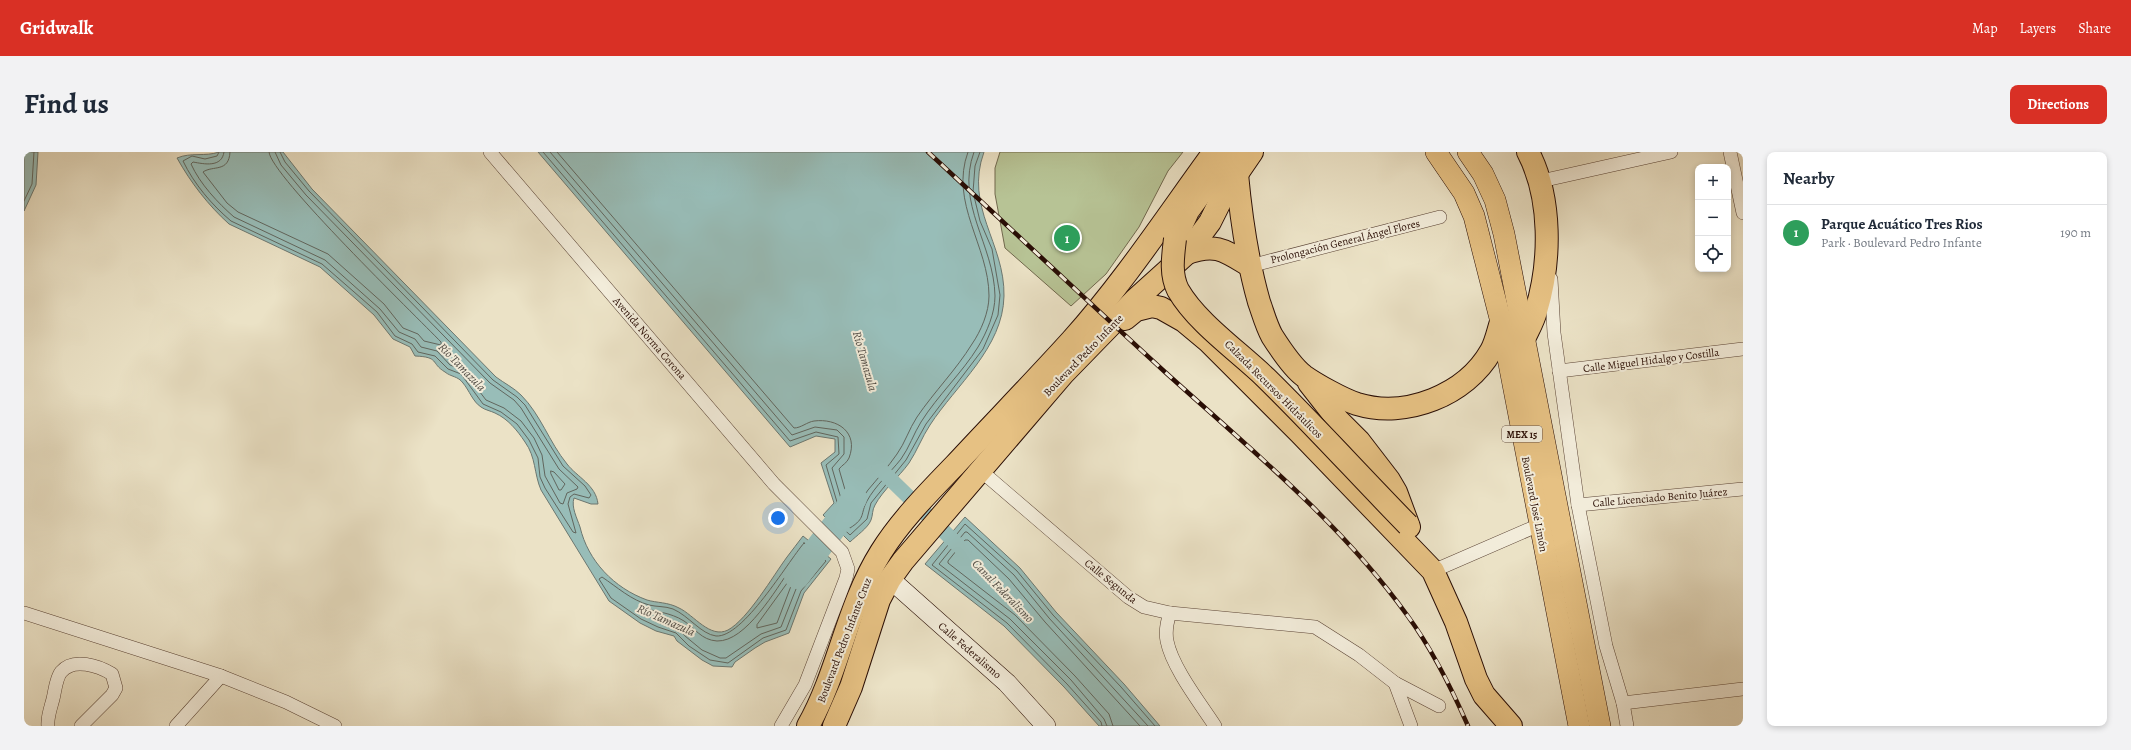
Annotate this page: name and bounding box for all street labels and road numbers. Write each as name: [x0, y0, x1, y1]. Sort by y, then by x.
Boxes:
street label: Prolongación General Ángel Flores: [1269, 216, 1421, 267]
street label: Avenida Norma Corona: [609, 293, 690, 383]
street label: Boulevard Pedro Infante: [1040, 311, 1127, 400]
street label: Calzada Recursos Hidráulicos: [1221, 337, 1326, 442]
street label: Calle Miguel Hidalgo y Costilla: [1582, 345, 1721, 376]
road number: MEX 15: [1502, 426, 1542, 442]
street label: Boulevard José Limón: [1518, 455, 1551, 553]
street label: Calle Licenciado Benito Juárez: [1592, 484, 1728, 511]
street label: Calle Segunda: [1081, 556, 1141, 608]
street label: Boulevard Pedro Infante Cruz: [814, 575, 875, 705]
street label: Calle Federalismo: [935, 619, 1005, 682]

